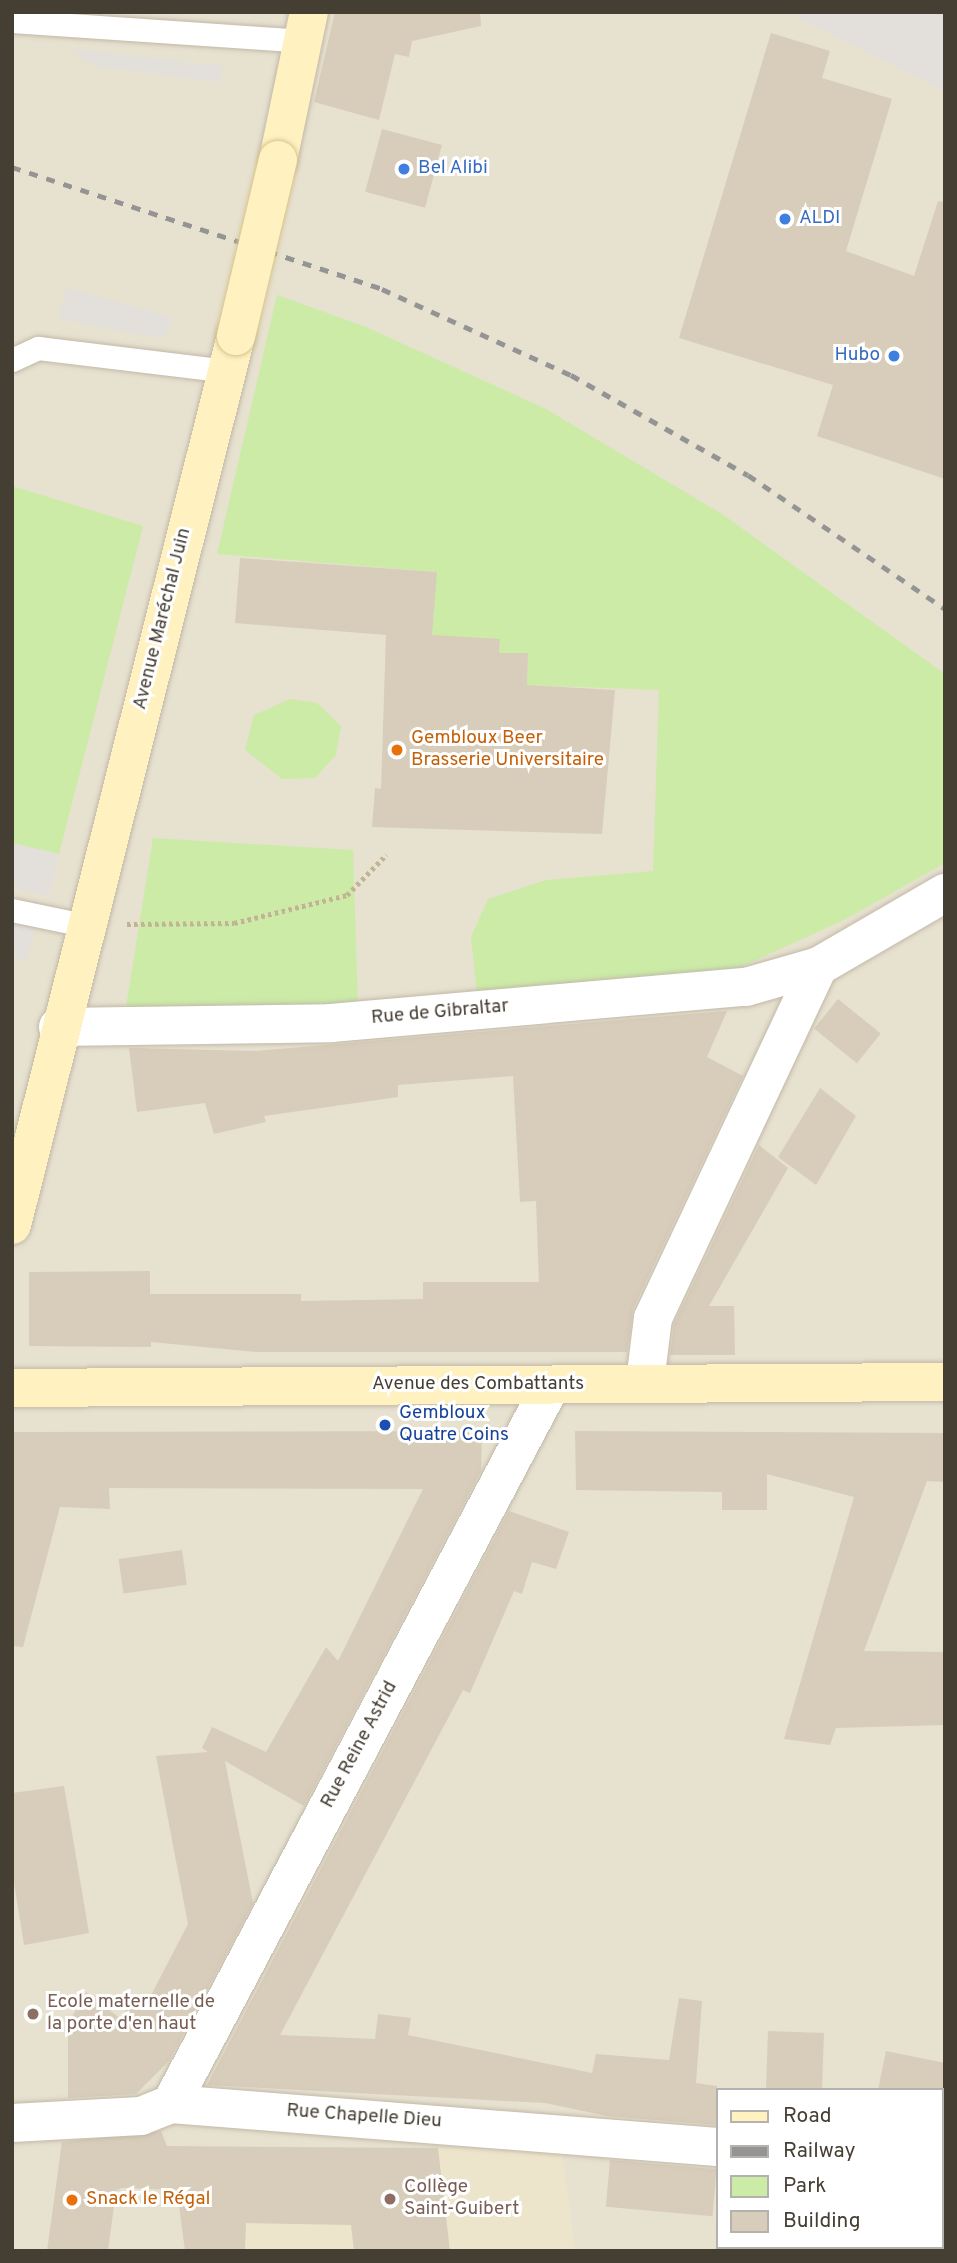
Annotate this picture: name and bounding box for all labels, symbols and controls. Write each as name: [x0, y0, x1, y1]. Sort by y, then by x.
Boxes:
place label: Bel Alibi: [418, 158, 489, 180]
marker: Bel Alibi: [396, 161, 412, 177]
place label: ALDI: [799, 208, 840, 230]
marker: ALDI: [777, 211, 793, 227]
place label: Hubo: [834, 345, 880, 367]
marker: Hubo: [886, 348, 902, 364]
street label: Avenue Maréchal Juin: [129, 526, 197, 712]
place label: Gembloux Beer Brasserie Universitaire: [411, 728, 604, 772]
marker: Gembloux Beer Brasserie Universitaire: [389, 742, 405, 758]
street label: Rue de Gibraltar: [370, 996, 510, 1030]
street label: Avenue des Combattants: [372, 1374, 584, 1396]
place label: Gembloux Quatre Coins: [399, 1403, 509, 1447]
marker: Gembloux Quatre Coins: [377, 1417, 393, 1433]
street label: Rue Reine Astrid: [317, 1677, 403, 1813]
place label: Ecole maternelle de la porte d'en haut: [47, 1992, 215, 2036]
marker: Ecole maternelle de la porte d'en haut: [25, 2006, 41, 2022]
legend: [716, 2088, 943, 2249]
street label: Rue Chapelle Dieu: [286, 2100, 442, 2134]
text: Road: [783, 2103, 832, 2130]
text: Railway: [783, 2138, 856, 2165]
text: Park: [783, 2173, 826, 2200]
place label: Collège Saint-Guibert: [404, 2177, 519, 2221]
place label: Snack le Régal: [86, 2189, 210, 2211]
marker: Collège Saint-Guibert: [382, 2191, 398, 2207]
marker: Snack le Régal: [64, 2192, 80, 2208]
text: Building: [783, 2208, 861, 2235]

